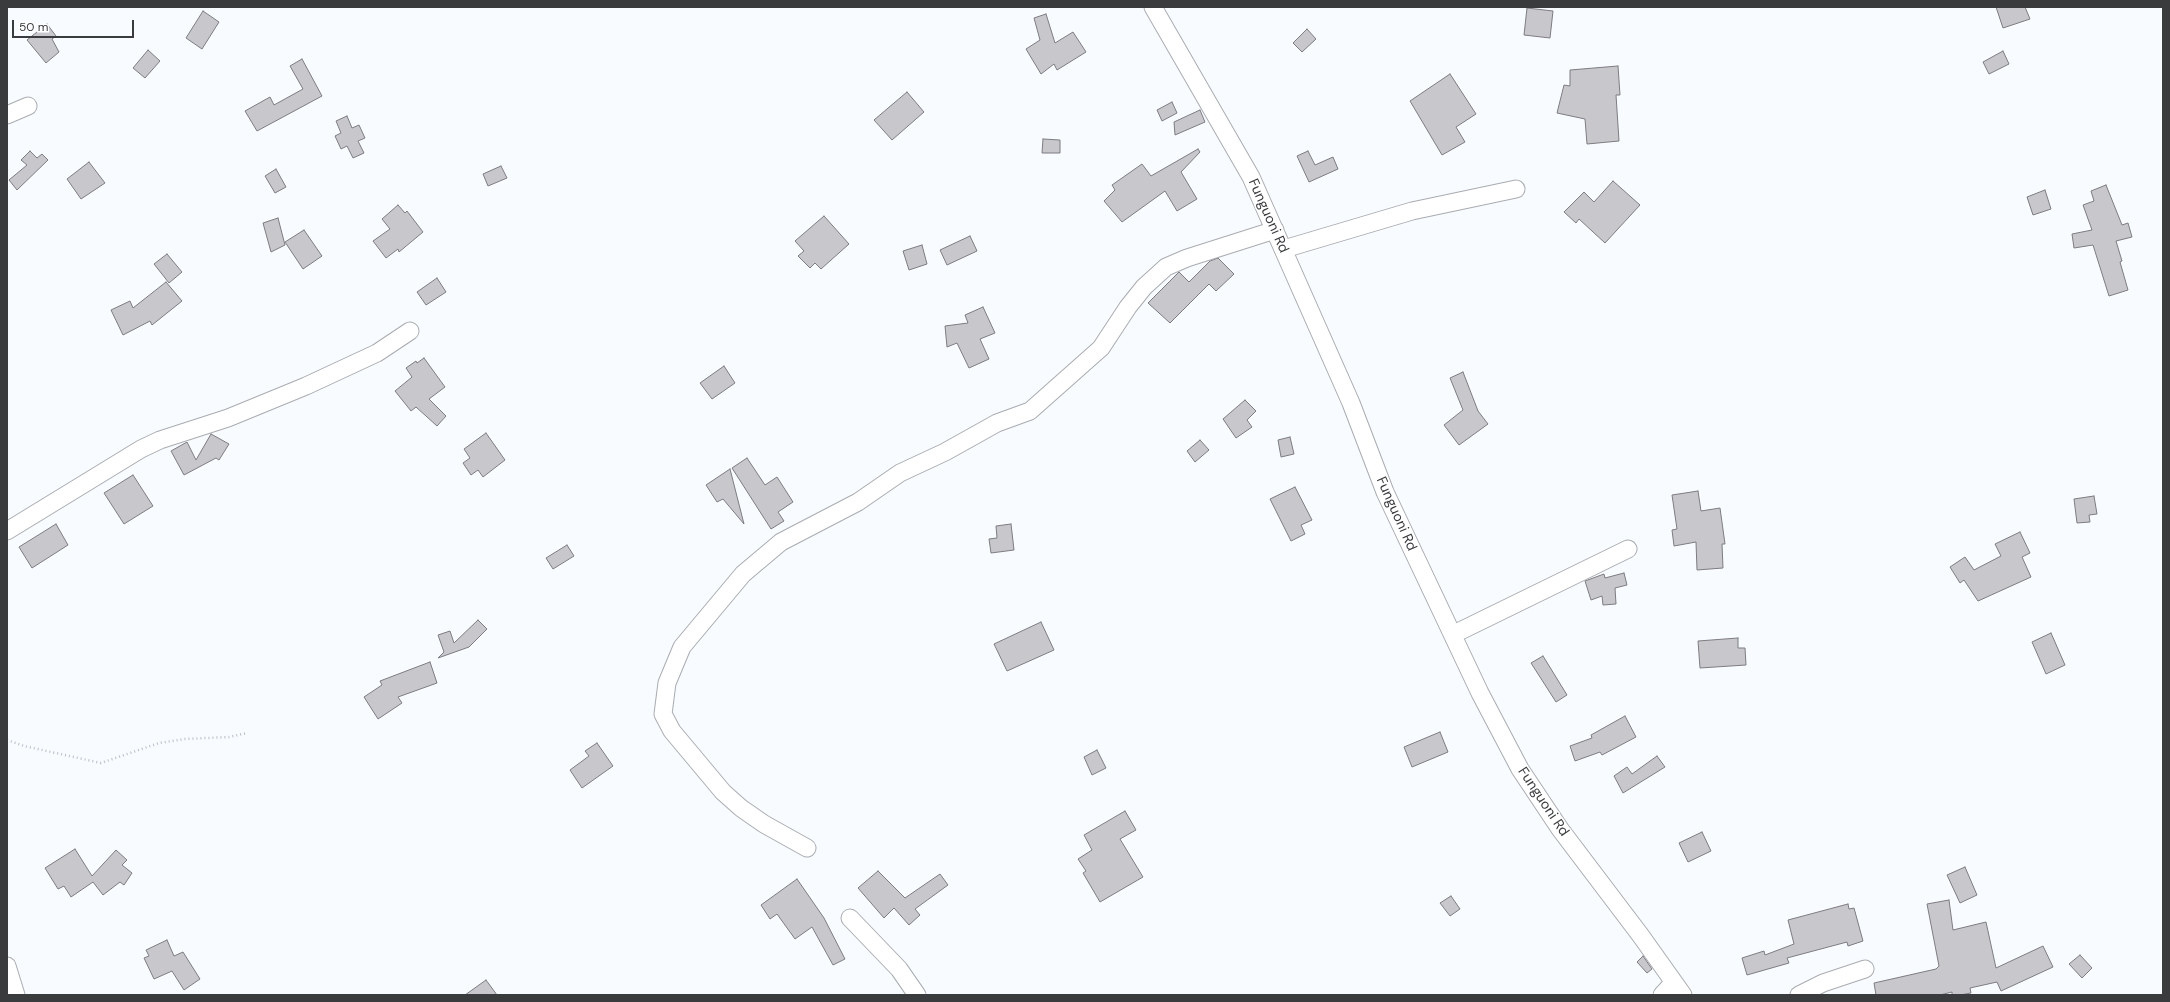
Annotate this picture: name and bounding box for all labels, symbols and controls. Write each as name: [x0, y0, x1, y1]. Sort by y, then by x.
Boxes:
scale bar: [14, 12, 136, 38]
text: 50 m: [19, 19, 48, 35]
street label: Funguoni Rd: [1244, 176, 1292, 256]
street label: Funguoni Rd: [1372, 474, 1420, 554]
street label: Funguoni Rd: [1514, 764, 1572, 840]

